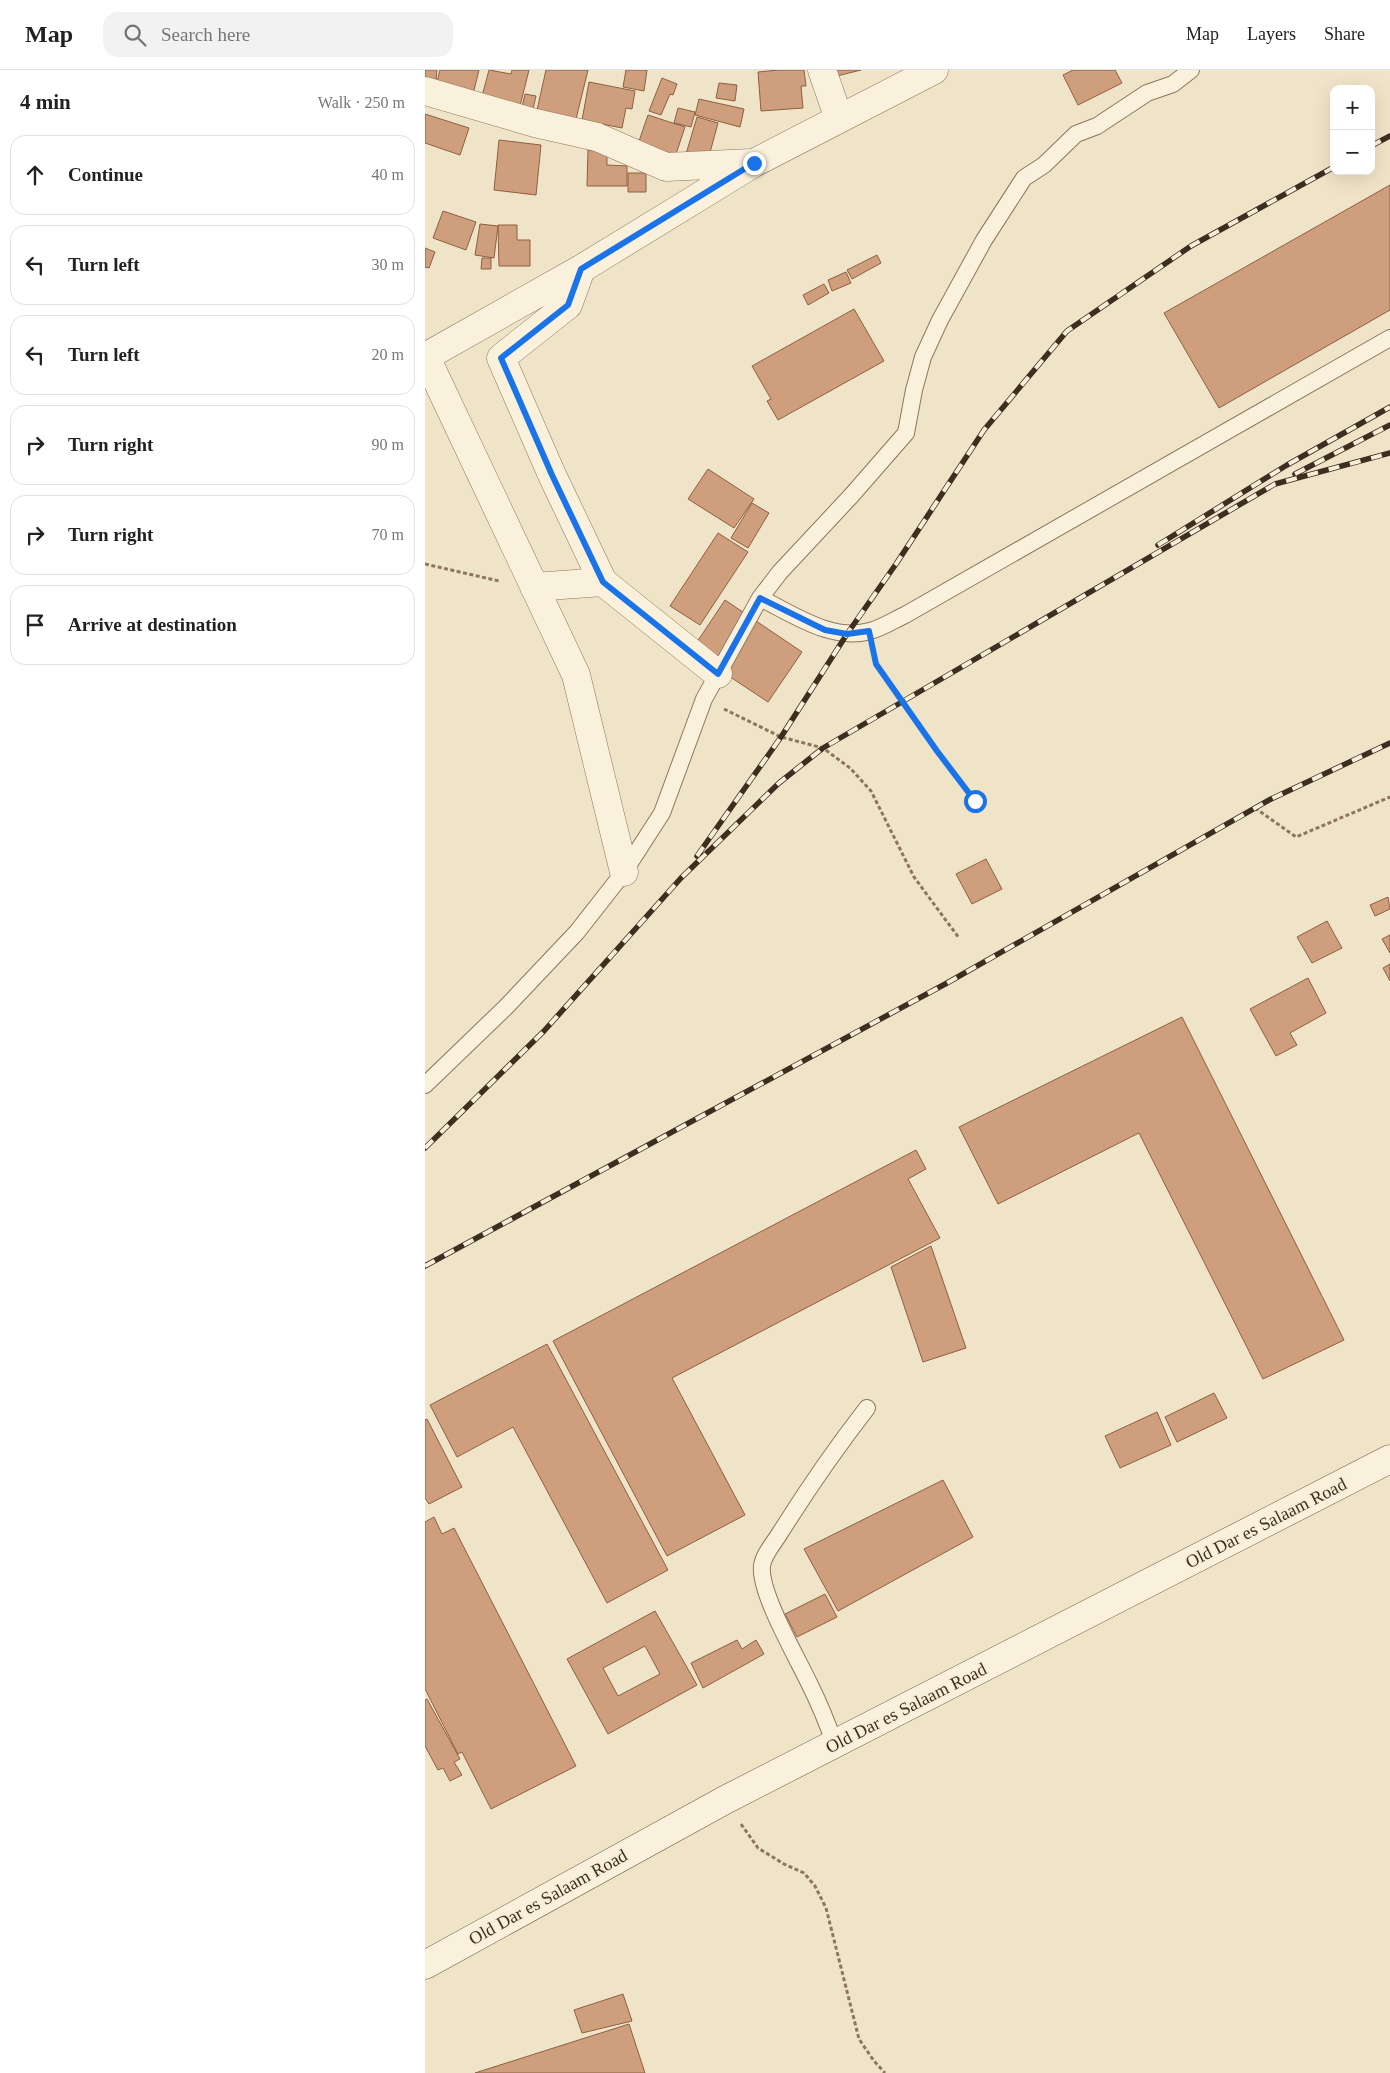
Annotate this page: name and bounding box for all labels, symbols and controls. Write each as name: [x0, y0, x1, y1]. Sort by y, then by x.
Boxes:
search box: [103, 12, 453, 57]
text: Map: [25, 21, 73, 47]
icon: search: [121, 21, 149, 49]
text: Search here: [161, 24, 250, 45]
text: Map: [1186, 24, 1219, 44]
text: Layers: [1247, 24, 1296, 44]
text: Share: [1324, 24, 1365, 44]
map controls: [1330, 85, 1375, 175]
button: +: [1330, 85, 1375, 130]
text: 4 min: [20, 90, 71, 114]
text: Walk · 250 m: [318, 94, 405, 111]
button: −: [1330, 130, 1375, 175]
route end: [743, 152, 766, 175]
icon: ahead: [21, 161, 49, 189]
text: Continue: [68, 164, 143, 185]
text: 40 m: [372, 166, 404, 183]
icon: left: [21, 251, 49, 279]
text: Turn left: [68, 254, 140, 275]
text: 30 m: [372, 256, 404, 273]
icon: left: [21, 341, 49, 369]
text: Turn left: [68, 344, 140, 365]
text: 20 m: [372, 346, 404, 363]
icon: right: [21, 431, 49, 459]
text: Turn right: [68, 434, 153, 455]
text: 90 m: [372, 436, 404, 453]
icon: right: [21, 521, 49, 549]
text: Turn right: [68, 524, 153, 545]
text: 70 m: [372, 526, 404, 543]
icon: arrive: [21, 611, 49, 639]
text: Arrive at destination: [68, 614, 237, 635]
route start: [964, 790, 987, 813]
street label: Old Dar es Salaam Road: [1182, 1474, 1350, 1572]
street label: Old Dar es Salaam Road: [822, 1659, 990, 1757]
street label: Old Dar es Salaam Road: [465, 1845, 631, 1949]

